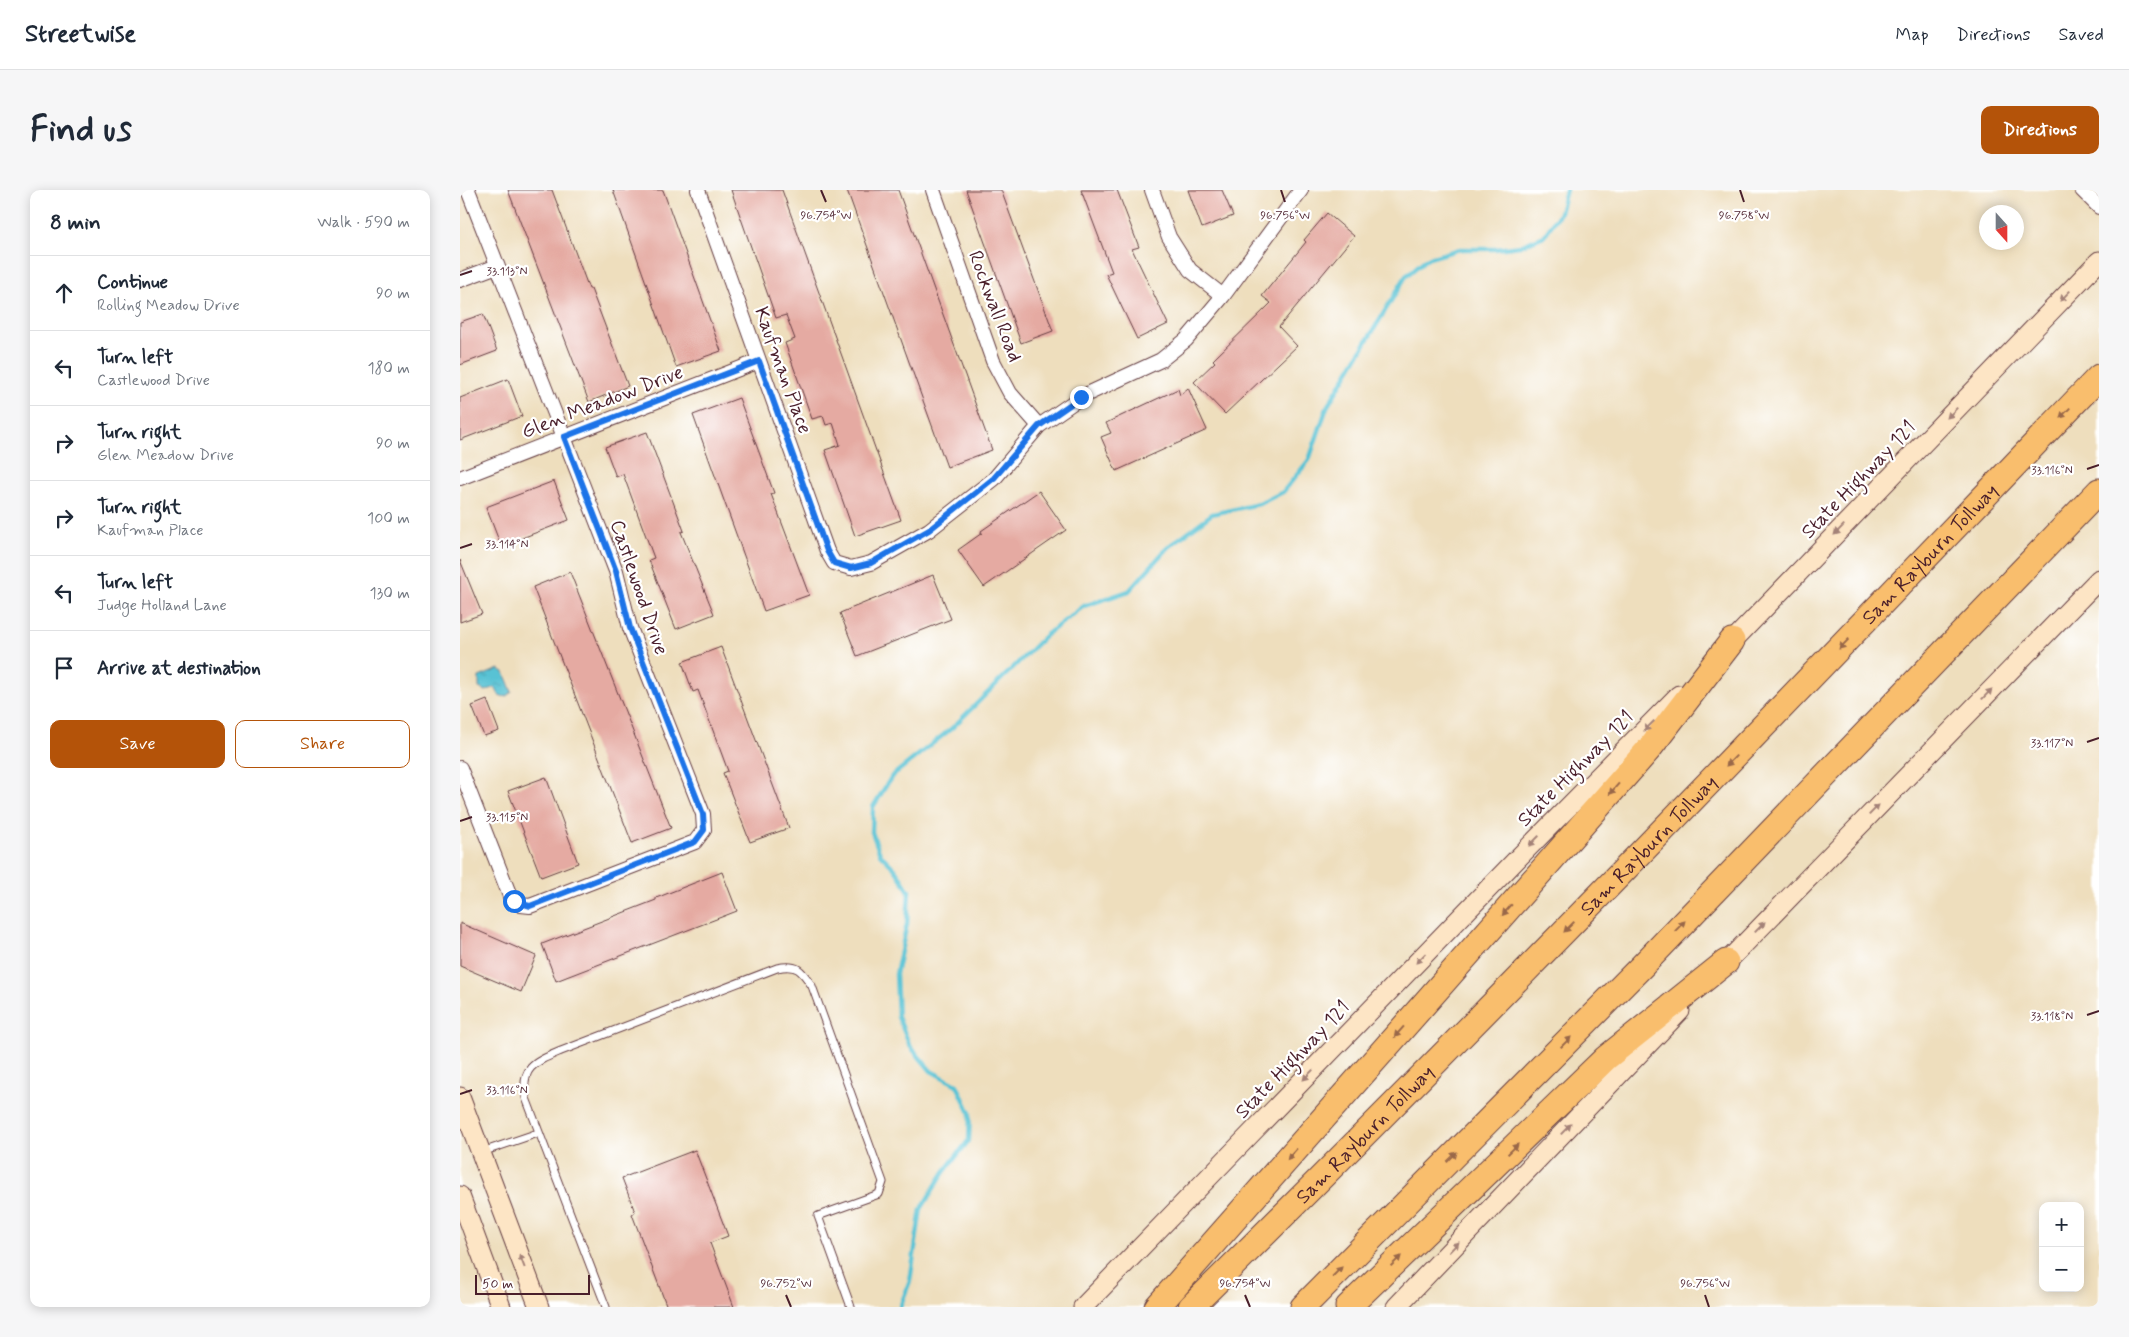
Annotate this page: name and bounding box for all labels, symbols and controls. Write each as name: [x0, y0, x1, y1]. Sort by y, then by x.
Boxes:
text: Streetwise: [25, 19, 136, 50]
text: Map: [1896, 23, 1929, 47]
text: Directions: [1957, 23, 2031, 47]
text: Saved: [2059, 23, 2104, 47]
button: Directions: [1981, 106, 2099, 154]
text: Find us: [30, 107, 132, 153]
north arrow: [1979, 205, 2024, 250]
text: 96.754°W: [800, 208, 852, 224]
text: 96.756°W: [1260, 208, 1310, 224]
text: 96.758°W: [1719, 208, 1769, 224]
text: 8 min: [50, 209, 101, 237]
text: Walk · 590 m: [317, 212, 410, 233]
street label: Rockwall Road: [961, 247, 1028, 366]
text: 33.113°N: [487, 264, 527, 280]
text: Continue: [97, 270, 168, 295]
icon: ahead: [50, 279, 78, 307]
text: 90 m: [376, 283, 410, 304]
one-way arrow: [2059, 290, 2071, 302]
text: Rolling Meadow Drive: [97, 295, 240, 316]
street label: Kaufman Place: [747, 303, 818, 438]
text: Turn left: [97, 345, 173, 370]
icon: left: [50, 354, 78, 382]
text: 180 m: [367, 358, 410, 379]
street label: Glen Meadow Drive: [518, 359, 687, 446]
text: Castlewood Drive: [97, 370, 210, 391]
route end: [1070, 386, 1093, 409]
one-way arrow: [2059, 406, 2071, 418]
one-way arrow: [1946, 407, 1958, 419]
street label: State Highway 121: [1796, 415, 1924, 546]
text: Turn right: [97, 420, 181, 445]
icon: right: [50, 429, 78, 457]
text: 90 m: [376, 433, 410, 454]
text: Glen Meadow Drive: [97, 445, 234, 466]
text: 33.116°N: [2031, 463, 2073, 479]
street label: Sam Rayburn Tollway: [1856, 478, 2005, 631]
text: Turn right: [97, 495, 181, 520]
icon: right: [50, 504, 78, 532]
text: 100 m: [367, 508, 410, 529]
street label: Castlewood Drive: [603, 516, 674, 659]
text: Kaufman Place: [97, 520, 203, 541]
one-way arrow: [1833, 524, 1845, 536]
text: 33.114°N: [486, 537, 528, 553]
text: Turn left: [97, 570, 173, 595]
icon: left: [50, 579, 78, 607]
text: 130 m: [369, 583, 410, 604]
text: Judge Holland Lane: [97, 595, 227, 616]
one-way arrow: [1838, 637, 1850, 649]
icon: arrive: [50, 654, 78, 682]
text: Arrive at destination: [97, 656, 261, 681]
one-way arrow: [1981, 688, 1993, 700]
street label: State Highway 121: [1512, 705, 1642, 835]
one-way arrow: [1643, 719, 1655, 731]
button: Save: [50, 720, 225, 768]
button: Share: [235, 720, 410, 768]
text: 33.117°N: [2031, 736, 2073, 752]
one-way arrow: [1725, 755, 1737, 767]
street label: Sam Rayburn Tollway: [1575, 770, 1724, 922]
one-way arrow: [1609, 782, 1620, 795]
one-way arrow: [1867, 805, 1879, 817]
text: 33.115°N: [486, 810, 528, 826]
one-way arrow: [1529, 835, 1541, 847]
route start: [503, 890, 526, 913]
one-way arrow: [1501, 904, 1513, 916]
one-way arrow: [1674, 920, 1686, 932]
one-way arrow: [1563, 921, 1575, 933]
one-way arrow: [1754, 921, 1766, 933]
one-way arrow: [1415, 951, 1427, 963]
street label: State Highway 121: [1230, 995, 1358, 1126]
text: 33.118°N: [2031, 1009, 2073, 1025]
one-way arrow: [1394, 1026, 1405, 1039]
one-way arrow: [1560, 1036, 1572, 1048]
street label: Sam Rayburn Tollway: [1290, 1060, 1441, 1211]
one-way arrow: [1302, 1068, 1314, 1080]
text: 33.116°N: [486, 1083, 528, 1099]
one-way arrow: [1560, 1123, 1572, 1135]
one-way arrow: [1507, 1143, 1519, 1155]
one-way arrow: [1286, 1148, 1298, 1160]
one-way arrow: [1446, 1151, 1458, 1163]
map controls: [2039, 1202, 2084, 1292]
button: +: [2039, 1202, 2084, 1247]
one-way arrow: [1448, 1241, 1460, 1253]
button: −: [2039, 1247, 2084, 1292]
one-way arrow: [518, 1254, 525, 1269]
one-way arrow: [1390, 1255, 1402, 1267]
one-way arrow: [1331, 1267, 1343, 1279]
scale bar: [475, 1272, 590, 1295]
text: 50 m: [482, 1275, 513, 1293]
text: 96.752°W: [760, 1276, 812, 1292]
text: 96.754°W: [1219, 1276, 1271, 1292]
text: 96.756°W: [1680, 1276, 1730, 1292]

